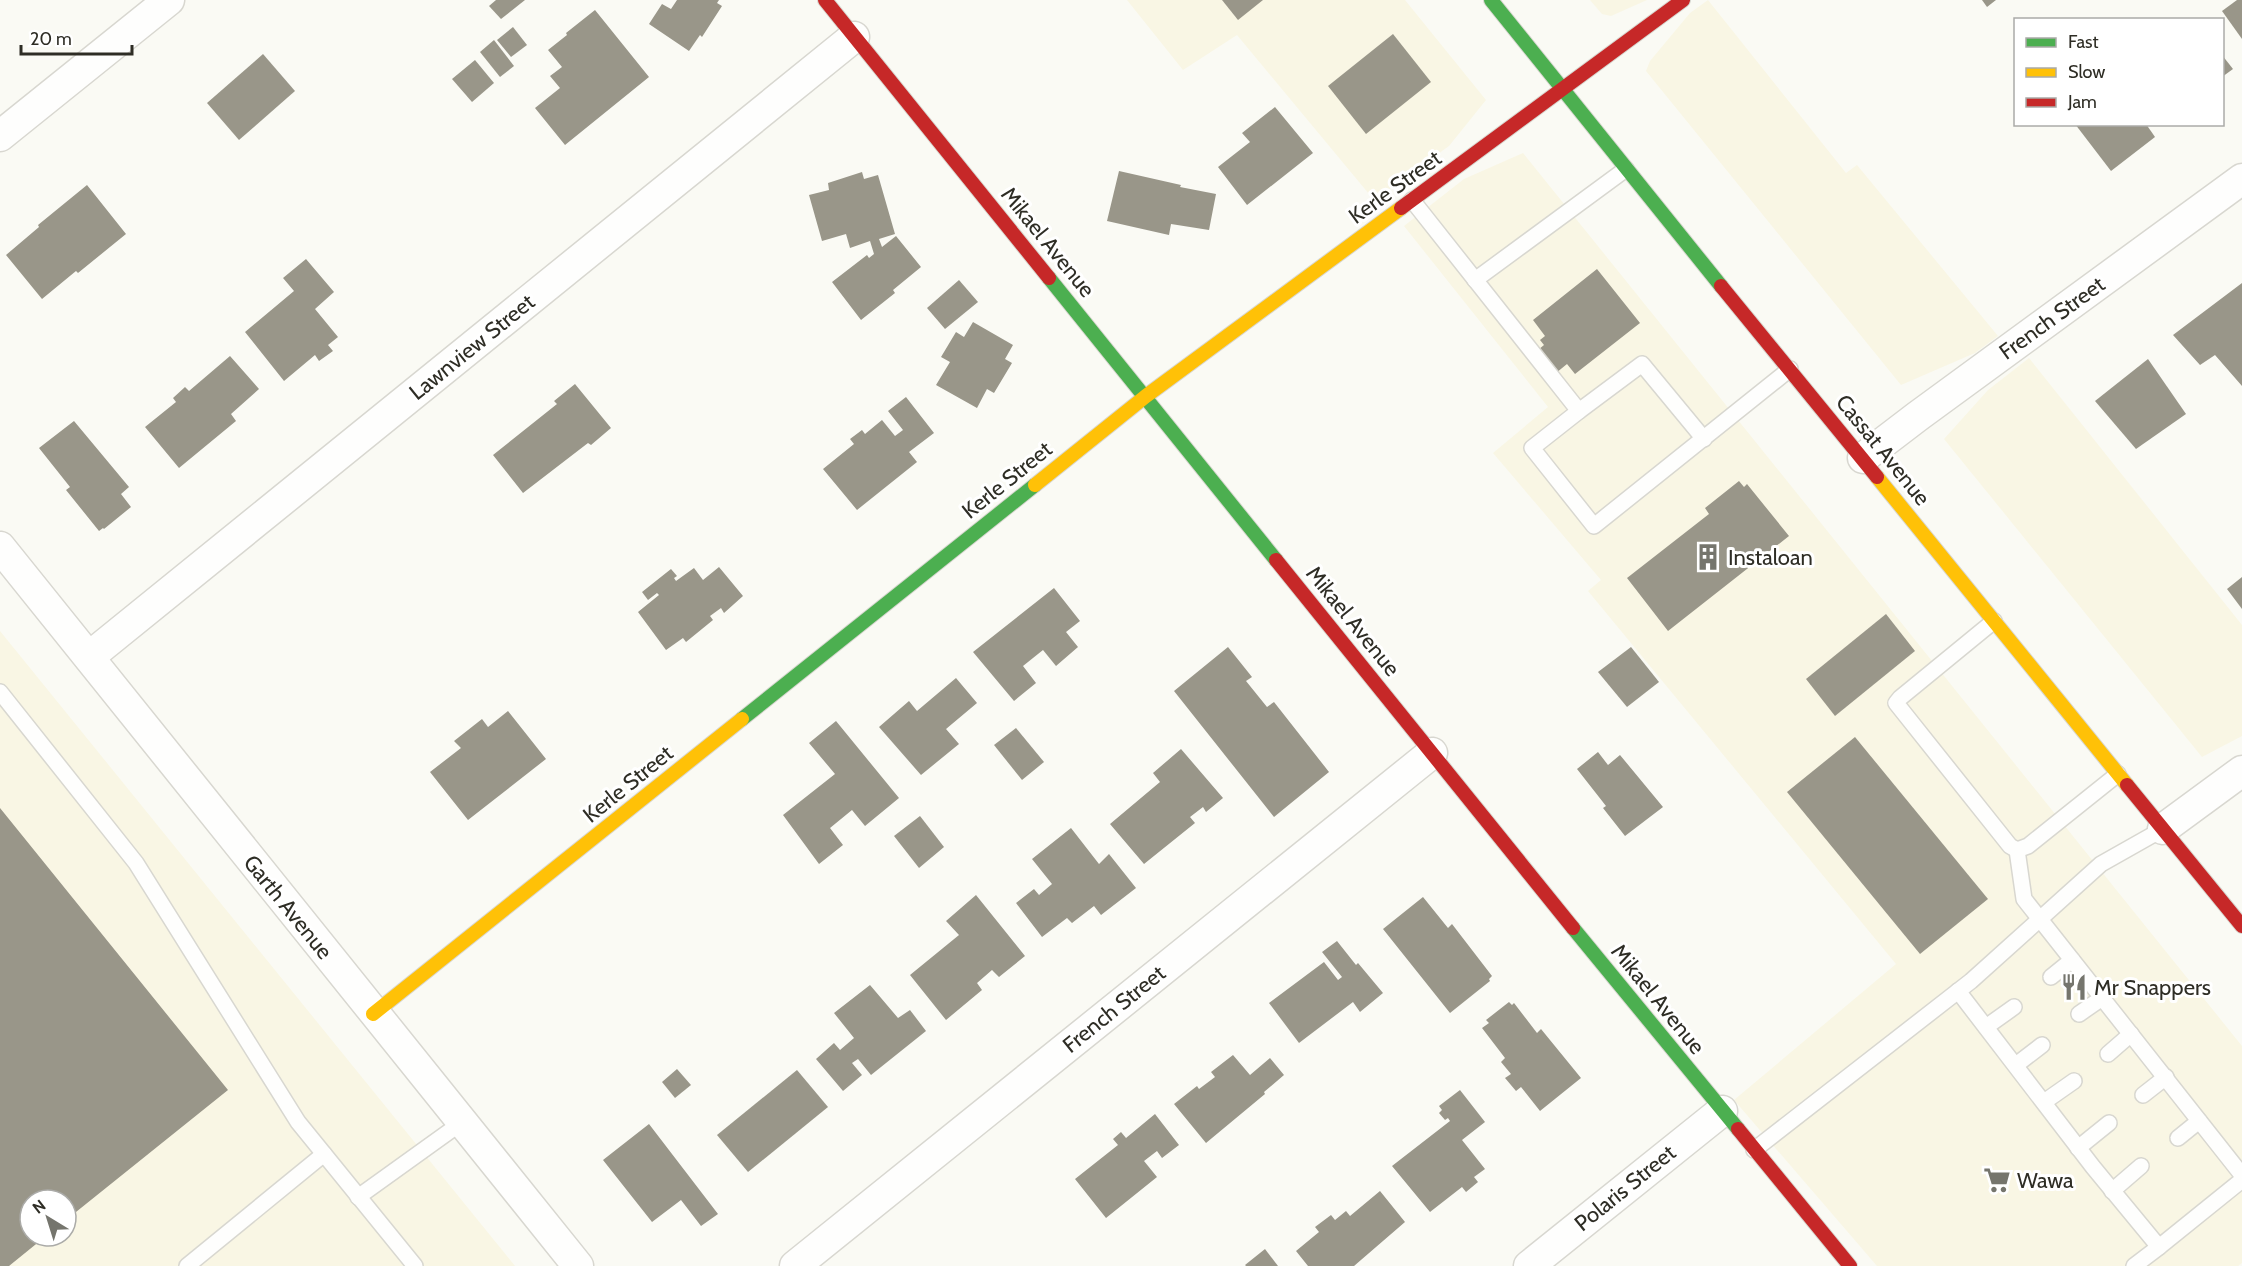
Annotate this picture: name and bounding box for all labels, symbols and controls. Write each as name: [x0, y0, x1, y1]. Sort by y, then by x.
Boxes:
scale bar: [21, 18, 132, 56]
legend: [2014, 18, 2224, 126]
text: 20 m: [30, 28, 72, 50]
text: Fast: [2068, 31, 2099, 53]
text: Slow: [2068, 61, 2105, 83]
text: Jam: [2067, 91, 2097, 113]
street label: Kerle Street: [1343, 144, 1447, 230]
street label: Mikael Avenue: [995, 182, 1101, 302]
street label: French Street: [1994, 270, 2111, 365]
street label: Lawnview Street: [404, 288, 541, 406]
street label: Cassat Avenue: [1830, 389, 1936, 511]
street label: Kerle Street: [957, 435, 1058, 524]
building icon: Instaloan: [1693, 542, 1723, 572]
place label: Instaloan: [1728, 544, 1813, 571]
street label: Mikael Avenue: [1300, 561, 1406, 681]
street label: Kerle Street: [578, 739, 679, 828]
street label: Garth Avenue: [238, 849, 338, 965]
street label: Mikael Avenue: [1605, 939, 1711, 1059]
street label: French Street: [1057, 959, 1171, 1059]
restaurant icon: Mr Snappers: [2059, 972, 2089, 1002]
place label: Mr Snappers: [2094, 974, 2211, 1001]
street label: Polaris Street: [1569, 1139, 1681, 1237]
supermarket icon: Wawa: [1982, 1165, 2012, 1195]
place label: Wawa: [2017, 1167, 2074, 1194]
north arrow: [18, 1188, 78, 1248]
text: N: [29, 1196, 49, 1218]

